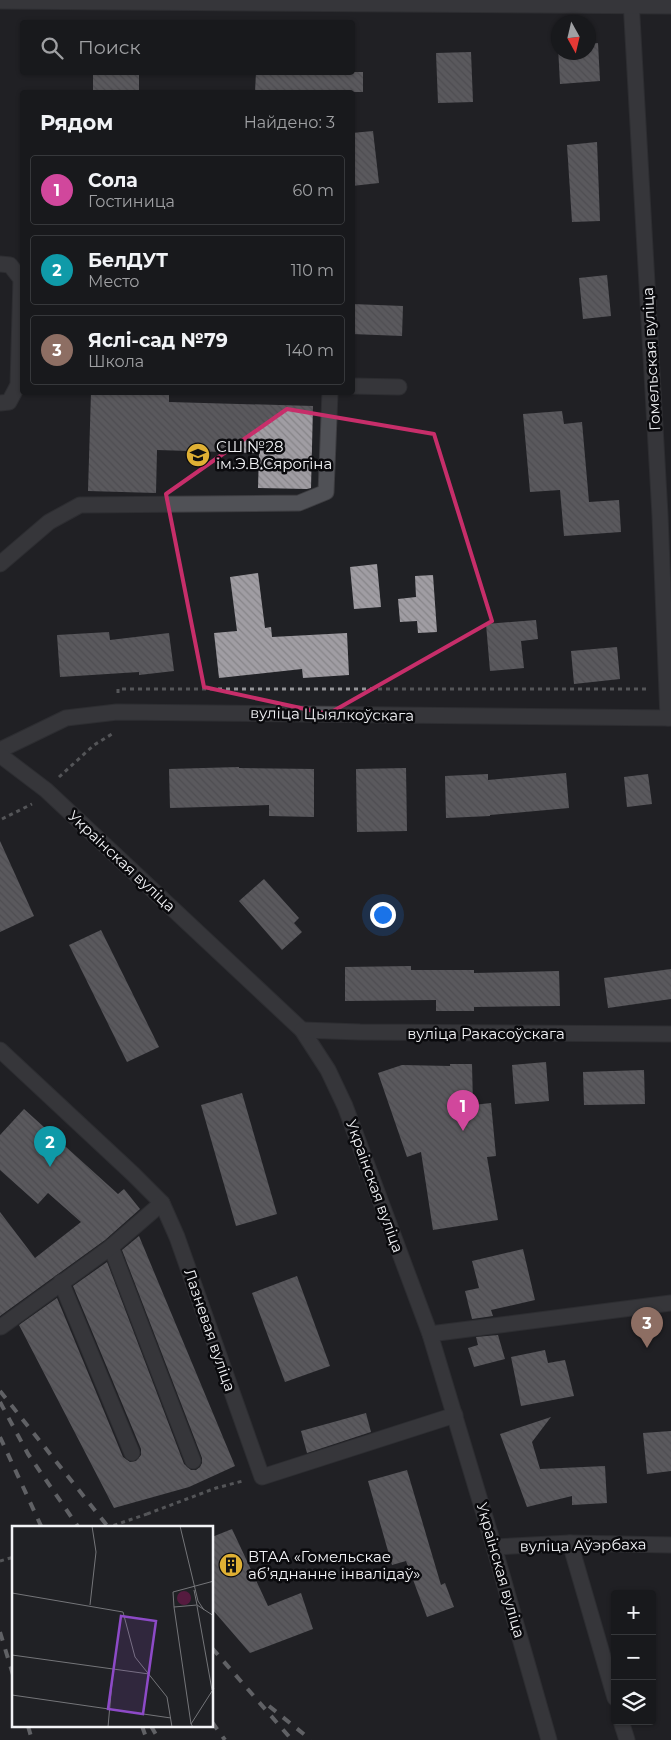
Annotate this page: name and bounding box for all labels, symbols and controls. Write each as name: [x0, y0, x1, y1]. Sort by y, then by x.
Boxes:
north arrow: [551, 15, 596, 60]
search box: [20, 20, 355, 75]
icon: search: [38, 34, 66, 62]
text: Поиск: [78, 36, 141, 59]
text: Рядом: [40, 110, 113, 135]
text: Найдено: 3: [244, 113, 335, 132]
text: Сола: [88, 169, 138, 192]
text: 1: [54, 181, 60, 200]
text: 60 m: [292, 181, 334, 200]
text: Гостиница: [88, 192, 175, 211]
text: БелДУТ: [88, 249, 168, 272]
text: 2: [52, 261, 62, 280]
text: 110 m: [291, 261, 334, 280]
text: Место: [88, 272, 140, 291]
street label: Гомельская вуліца: [638, 287, 664, 431]
text: Яслі-сад №79: [88, 329, 228, 352]
text: 3: [52, 341, 62, 360]
text: 140 m: [286, 341, 334, 360]
text: Школа: [88, 352, 144, 371]
place label: СШ №28 ім.Э.В.Сярогіна: [216, 437, 332, 473]
school or university icon: СШ №28 ім.Э.В.Сярогіна: [185, 442, 211, 468]
street label: вуліца Цыялкоўскага: [250, 703, 414, 725]
street label: Украінская вуліца: [64, 806, 180, 916]
your location: [370, 902, 396, 928]
street label: вуліца Ракасоўскага: [407, 1024, 565, 1043]
pin: 1: [447, 1090, 479, 1131]
street label: Украінская вуліца: [342, 1117, 408, 1255]
pin: 2: [34, 1126, 66, 1167]
street label: Лазневая вуліца: [180, 1266, 240, 1394]
pin: 3: [631, 1307, 663, 1348]
street label: Украінская вуліца: [473, 1500, 529, 1640]
inset map: [12, 1526, 214, 1728]
street label: вуліца Аўэрбаха: [519, 1534, 647, 1556]
place label: ВТАА «Гомельскае абʼяднанне інвалідаў»: [248, 1547, 420, 1583]
building icon: ВТАА «Гомельскае абʼяднанне інвалідаў»: [218, 1552, 244, 1578]
map controls: [611, 1590, 656, 1725]
button: +: [611, 1590, 656, 1635]
button: −: [611, 1635, 656, 1680]
button: layers: [611, 1680, 656, 1725]

